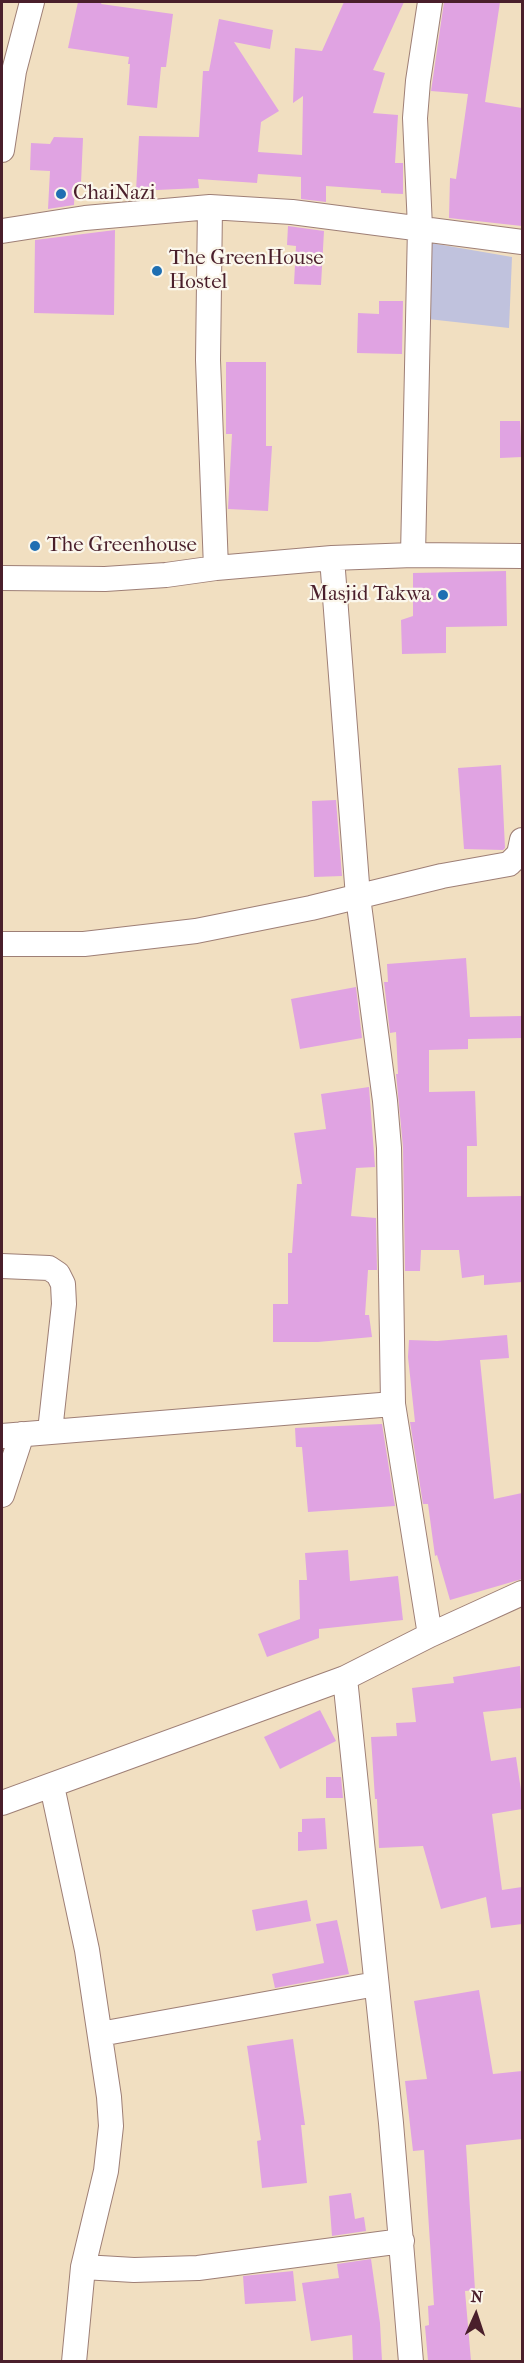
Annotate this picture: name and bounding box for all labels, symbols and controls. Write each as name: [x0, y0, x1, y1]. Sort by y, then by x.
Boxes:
place label: ChaiNazi: [73, 181, 156, 207]
marker: ChaiNazi: [54, 187, 68, 201]
place label: The GreenHouse Hostel: [169, 246, 324, 296]
marker: The GreenHouse Hostel: [150, 264, 164, 278]
place label: The Greenhouse: [47, 533, 197, 559]
marker: The Greenhouse: [28, 539, 42, 553]
place label: Masjid Takwa: [309, 582, 431, 608]
marker: Masjid Takwa: [436, 588, 450, 602]
north arrow: [446, 2285, 506, 2345]
text: N: [470, 2287, 484, 2306]

